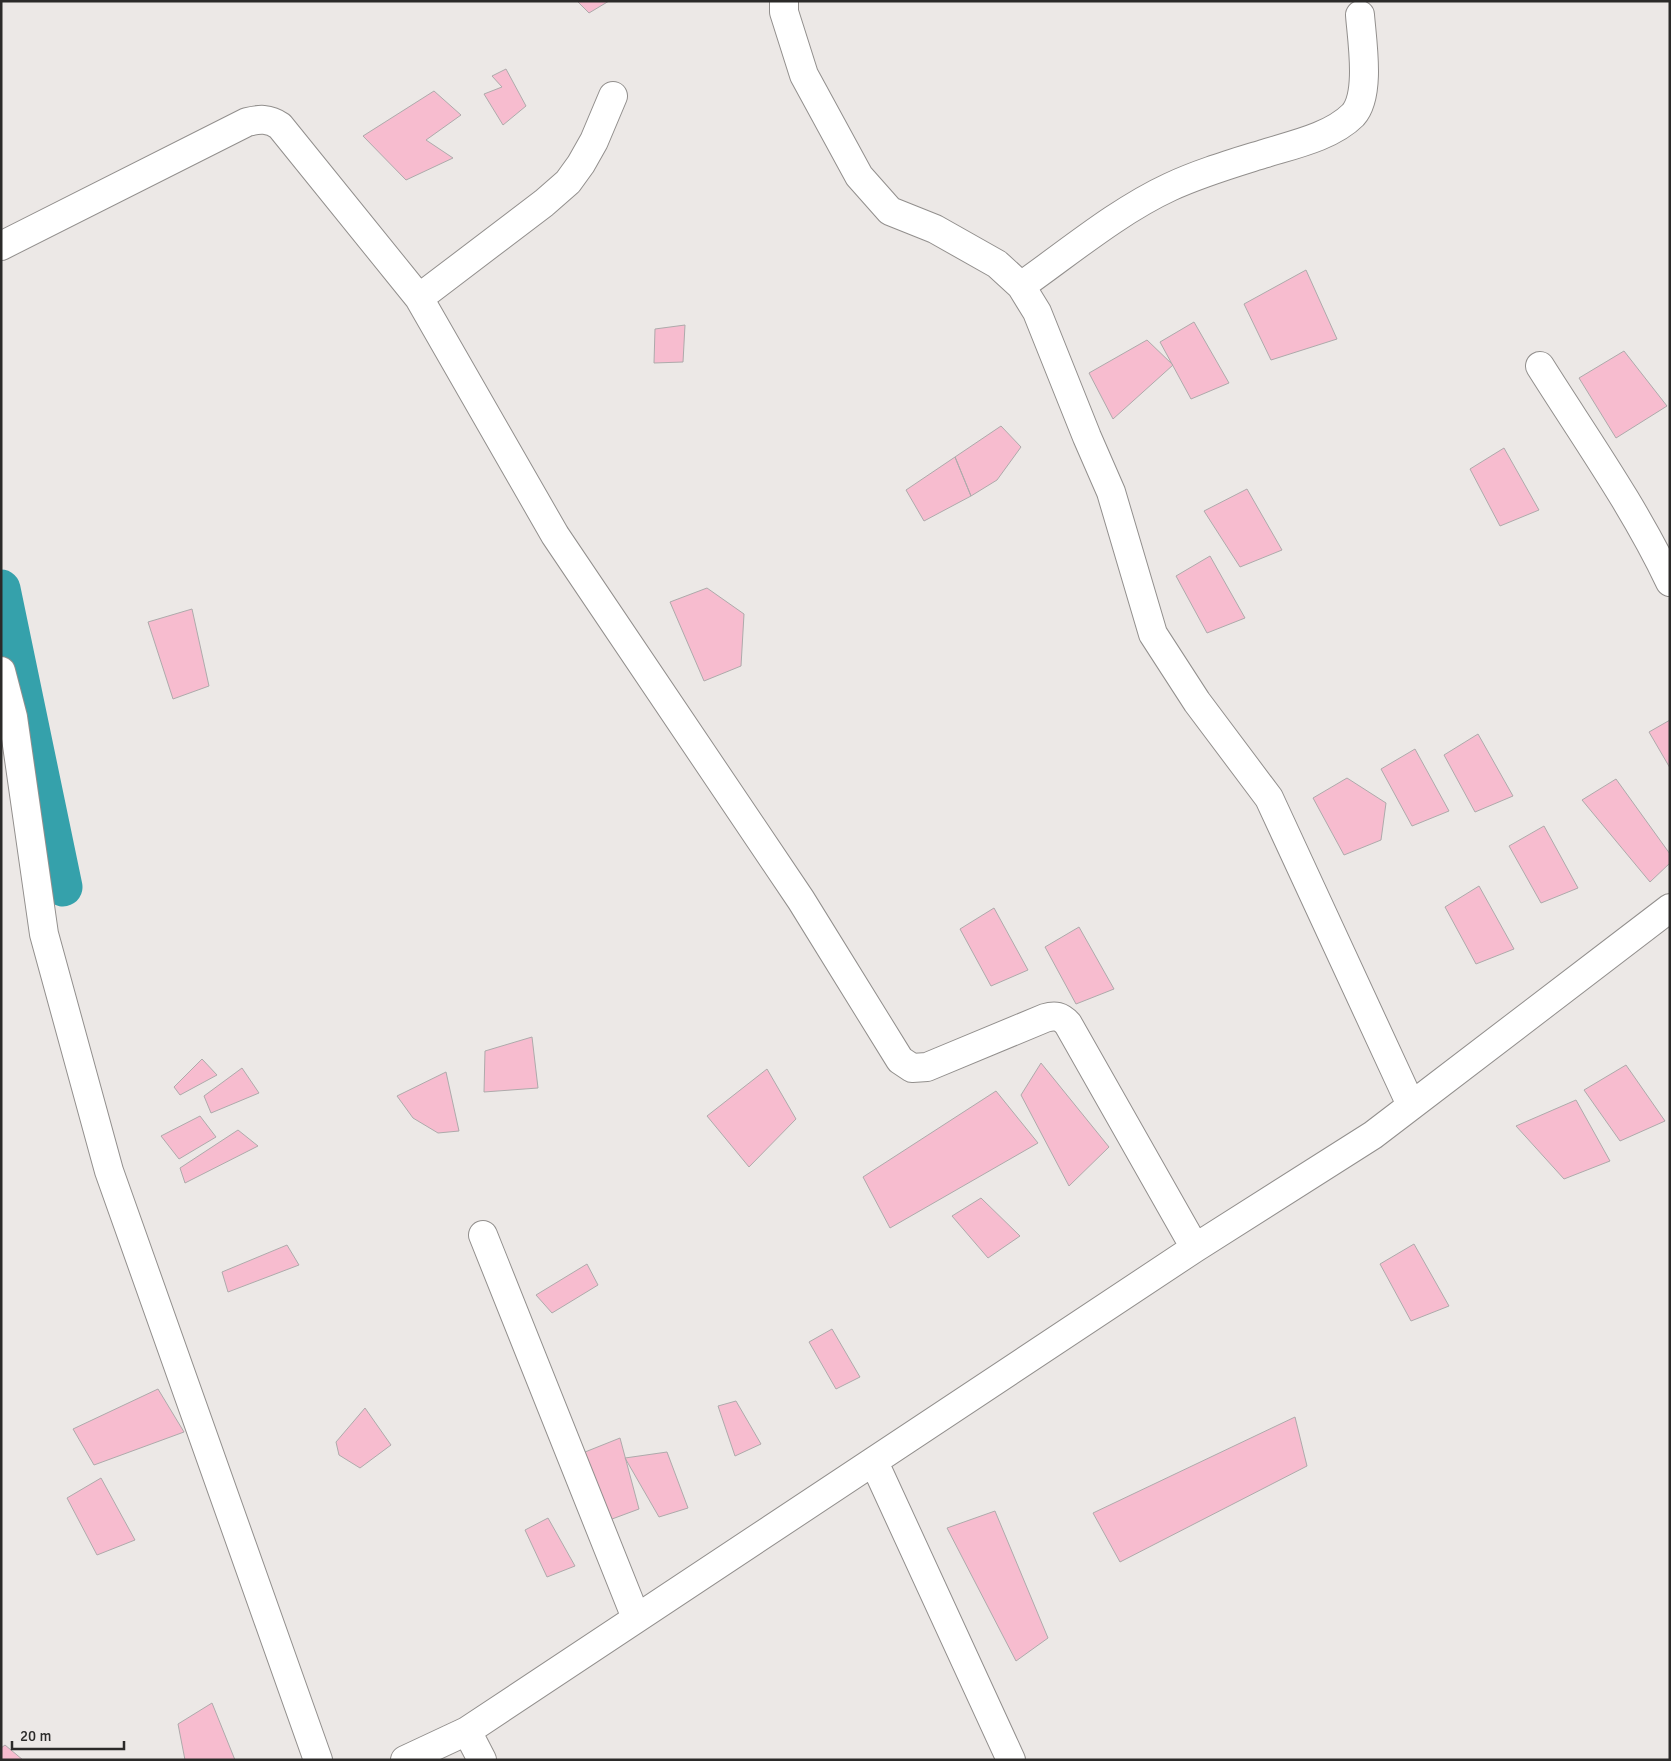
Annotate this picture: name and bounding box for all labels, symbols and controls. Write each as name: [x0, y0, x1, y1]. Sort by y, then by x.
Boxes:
scale bar: [12, 1718, 125, 1750]
text: 20 m: [20, 1727, 51, 1745]

